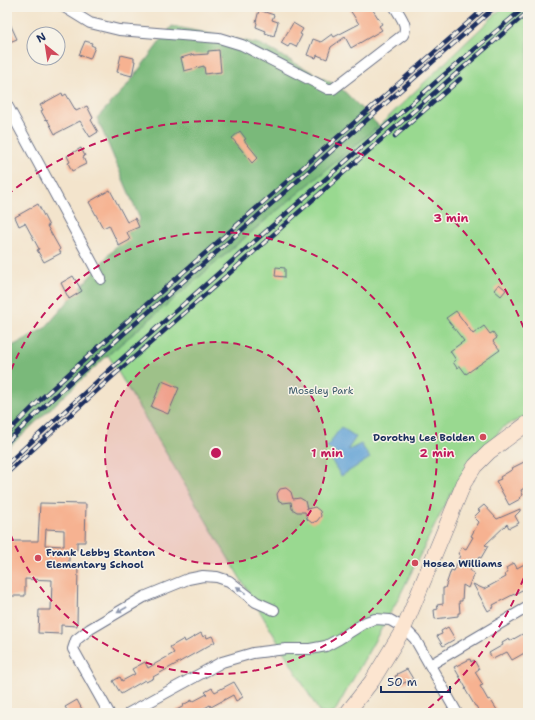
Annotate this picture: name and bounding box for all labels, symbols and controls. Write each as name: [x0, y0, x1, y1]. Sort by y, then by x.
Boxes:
north arrow: [26, 26, 66, 66]
text: N: [34, 29, 49, 46]
text: 3 min: [434, 210, 469, 226]
park label: Moseley Park: [289, 384, 354, 397]
place label: Dorothy Lee Bolden: [373, 431, 475, 444]
marker: Dorothy Lee Bolden: [478, 432, 488, 442]
text: 1 min: [311, 445, 343, 461]
text: 2 min: [420, 445, 455, 461]
centre of rings: [209, 446, 223, 460]
place label: Frank Lebby Stanton Elementary School: [46, 546, 155, 571]
marker: Frank Lebby Stanton Elementary School: [33, 553, 43, 563]
place label: Hosea Williams: [423, 557, 502, 570]
marker: Hosea Williams: [410, 558, 420, 568]
one-way arrow: [236, 587, 246, 595]
one-way arrow: [116, 606, 128, 613]
scale bar: [381, 668, 450, 694]
text: 50 m: [387, 674, 417, 690]

